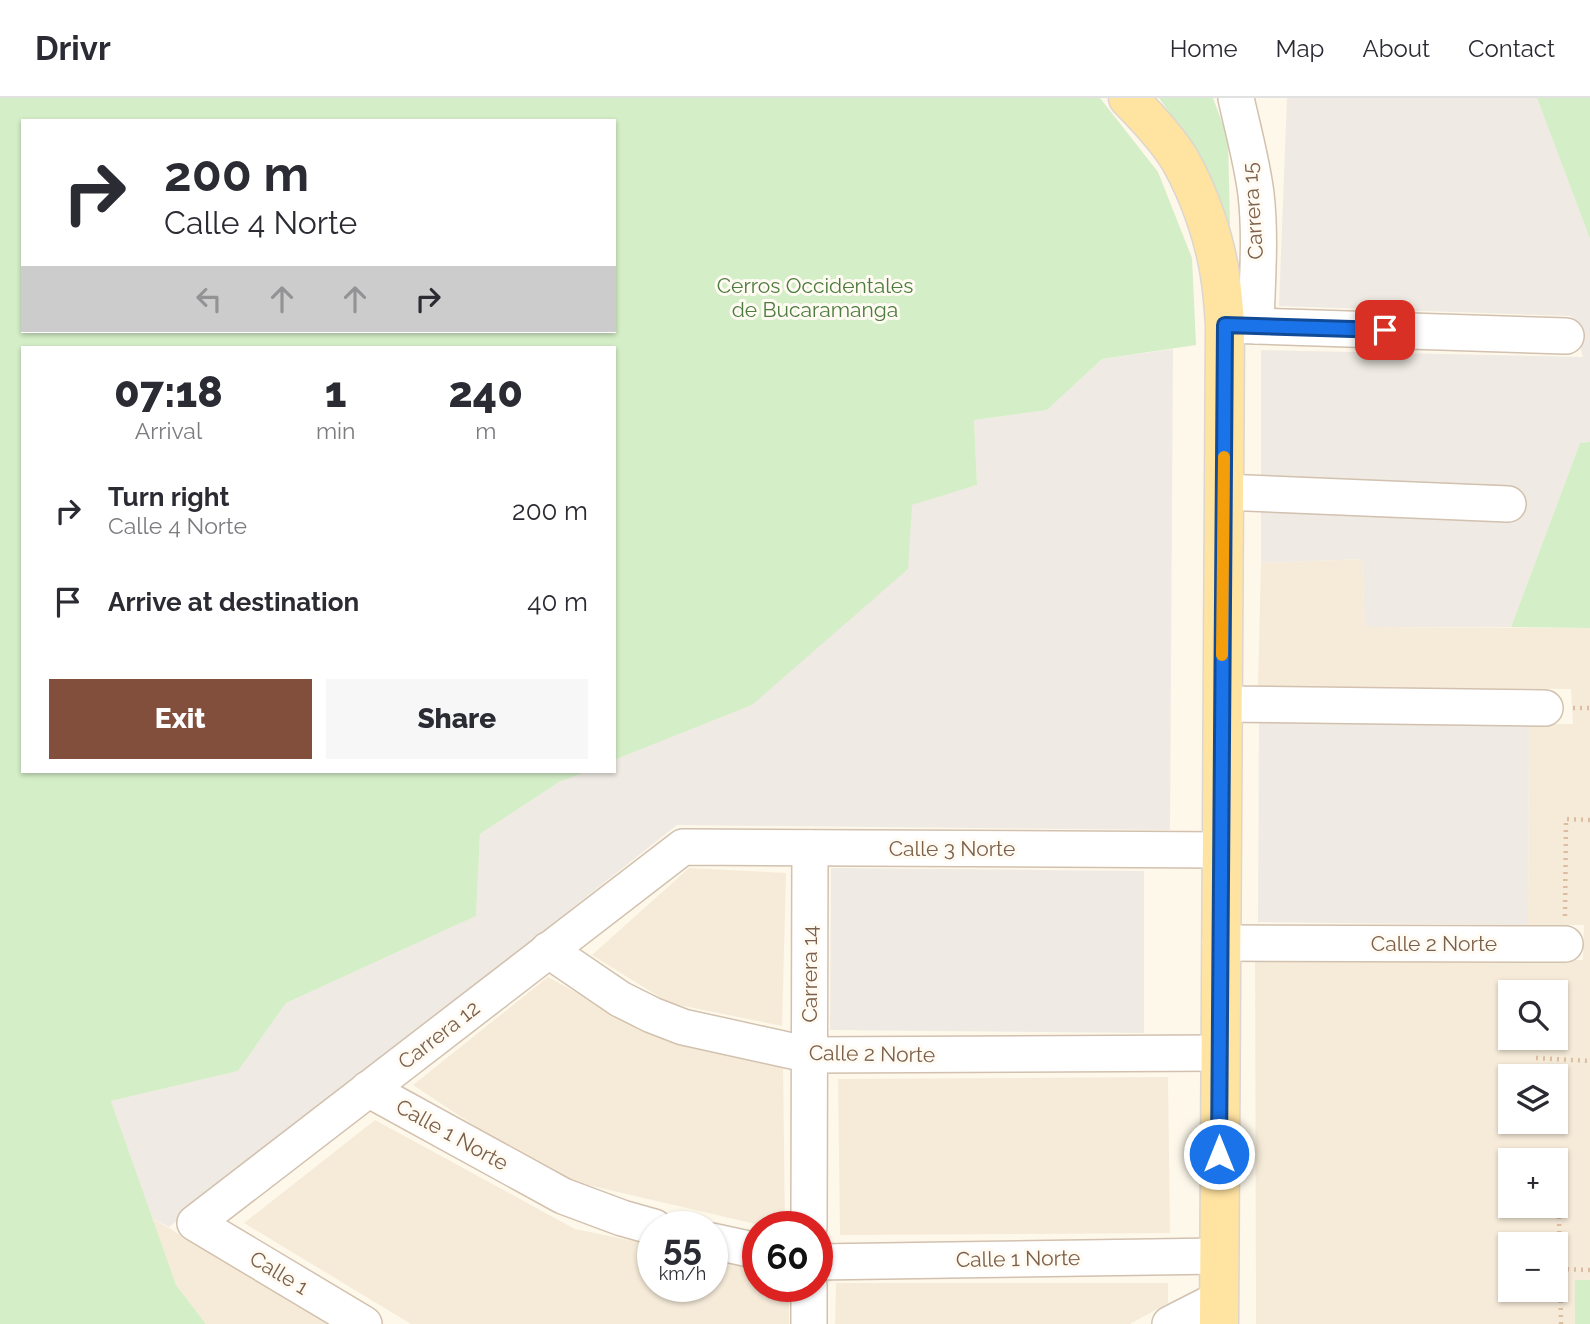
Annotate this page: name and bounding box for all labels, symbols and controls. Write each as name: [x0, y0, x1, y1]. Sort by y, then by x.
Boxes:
text: Drivr: [35, 29, 111, 68]
text: Home: [1170, 34, 1238, 63]
text: Map: [1276, 34, 1324, 63]
text: About: [1362, 34, 1430, 63]
text: Contact: [1468, 34, 1555, 63]
text: 200 m: [164, 145, 309, 202]
icon: right: [49, 147, 140, 238]
street label: Carrera 15: [1237, 162, 1268, 260]
text: Calle 4 Norte: [164, 204, 357, 241]
park label: Cerros Occidentales de Bucaramanga: [717, 273, 913, 322]
icon: left: [190, 280, 228, 318]
icon: ahead: [263, 280, 301, 318]
icon: ahead: [336, 280, 374, 318]
icon: right: [409, 280, 447, 318]
pin: [1355, 300, 1415, 360]
icon: arrive: [1366, 311, 1404, 349]
text: 07:18: [114, 368, 223, 417]
text: 1: [325, 368, 347, 417]
text: 240: [449, 368, 523, 417]
text: Arrival: [135, 417, 202, 444]
text: min: [316, 417, 355, 444]
text: m: [475, 417, 496, 444]
text: Turn right: [108, 482, 229, 512]
icon: right: [49, 492, 87, 530]
text: 200 m: [512, 496, 588, 526]
text: Calle 4 Norte: [108, 512, 247, 539]
icon: arrive: [49, 583, 87, 621]
text: Arrive at destination: [108, 587, 359, 617]
text: 40 m: [527, 587, 588, 617]
button: Exit: [49, 679, 312, 759]
button: Share: [326, 679, 588, 759]
street label: Calle 3 Norte: [889, 836, 1015, 861]
street label: Carrera 14: [797, 925, 822, 1023]
street label: Calle 2 Norte: [1371, 931, 1497, 956]
map controls: [1498, 980, 1568, 1302]
button: search: [1498, 980, 1568, 1050]
street label: Carrera 12: [393, 995, 484, 1074]
street label: Calle 2 Norte: [809, 1040, 935, 1067]
button: layers: [1498, 1064, 1568, 1134]
street label: Calle 1 Norte: [392, 1093, 513, 1176]
position arrow: [1182, 1117, 1256, 1191]
button: +: [1498, 1148, 1568, 1218]
speed limit sign: 60: [742, 1211, 833, 1302]
text: 55: [663, 1227, 702, 1268]
button: −: [1498, 1232, 1568, 1302]
street label: Calle 1: [245, 1245, 313, 1300]
street label: Calle 1 Norte: [956, 1245, 1080, 1272]
text: km/h: [659, 1263, 706, 1284]

